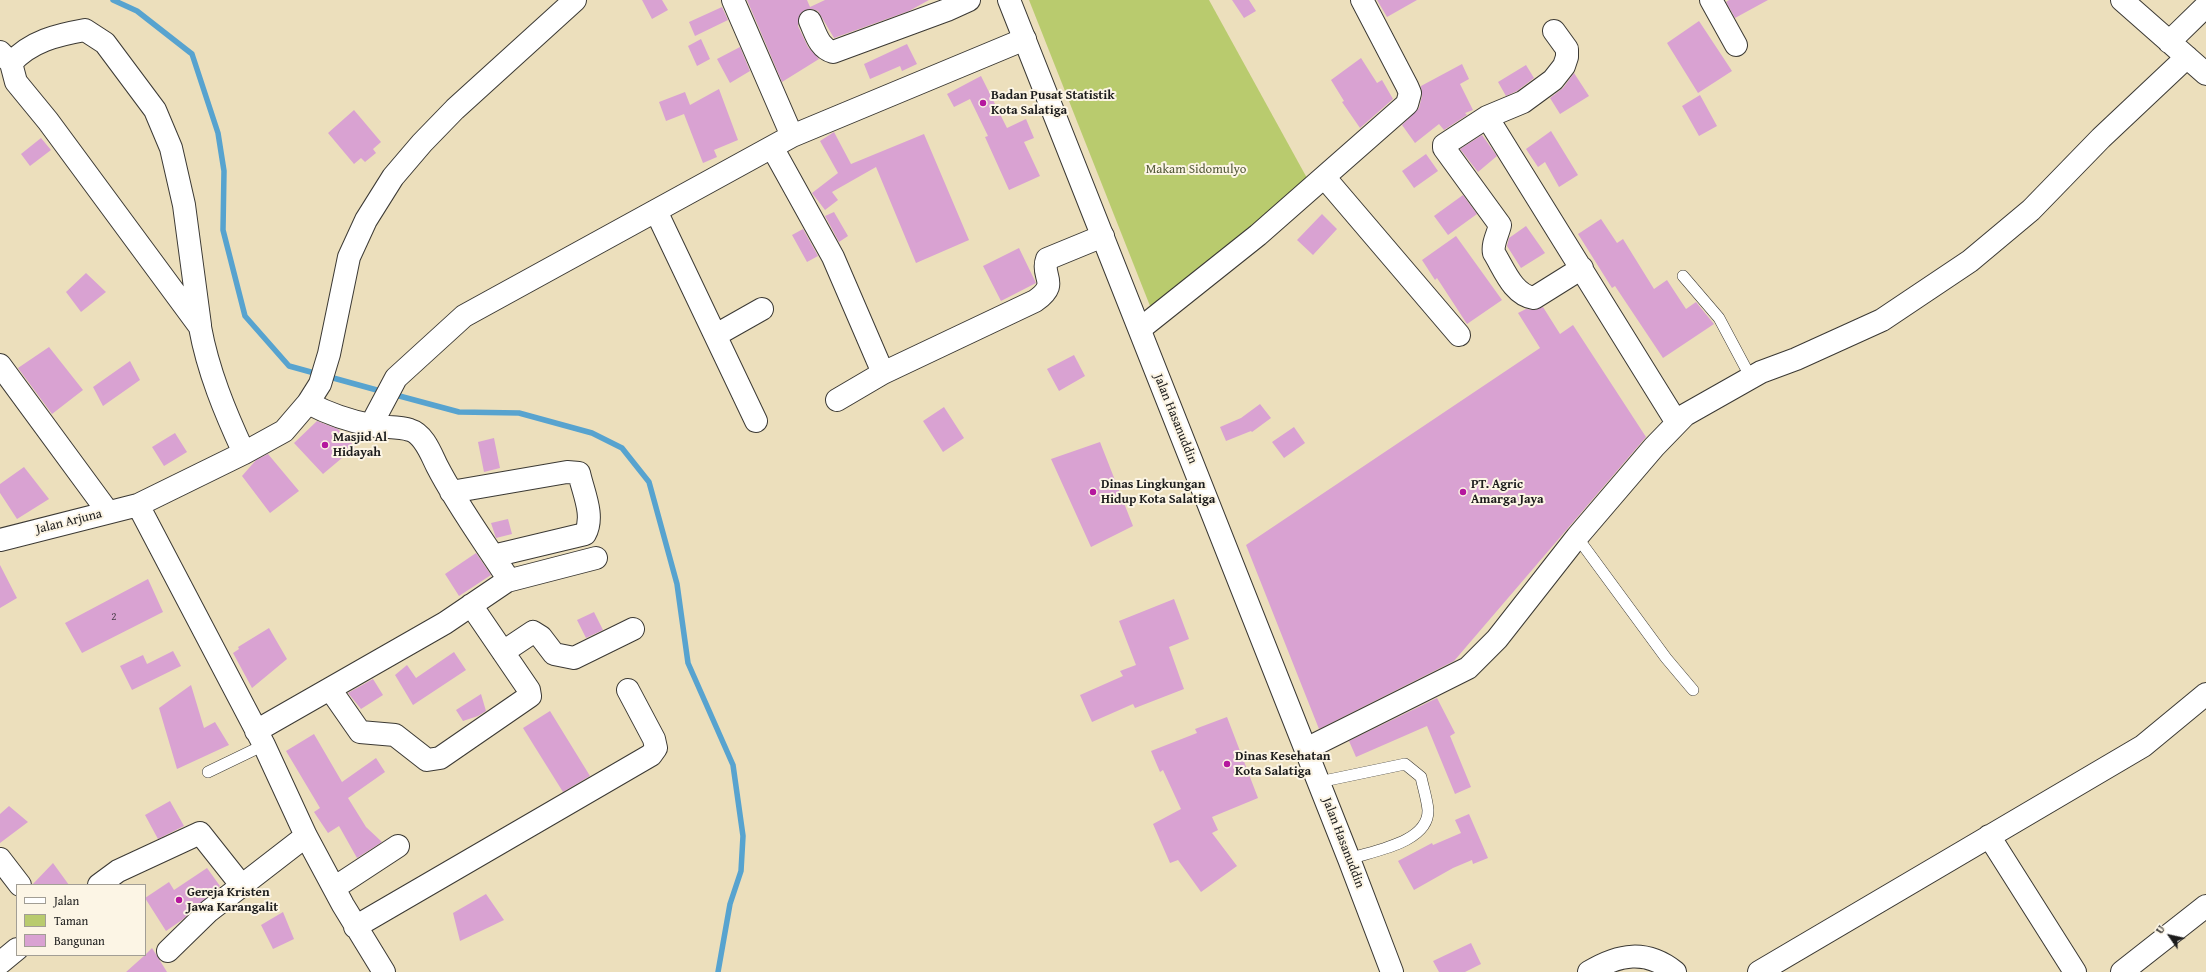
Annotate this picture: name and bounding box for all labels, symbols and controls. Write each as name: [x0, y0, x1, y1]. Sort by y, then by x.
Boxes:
place label: Badan Pusat Statistik Kota Salatiga: [991, 88, 1115, 119]
marker: Badan Pusat Statistik Kota Salatiga: [978, 98, 988, 108]
park label: Makam Sidomulyo: [1146, 162, 1246, 178]
street label: Jalan Hasanuddin: [1150, 372, 1200, 466]
place label: Masjid Al Hidayah: [333, 430, 387, 461]
marker: Masjid Al Hidayah: [320, 440, 330, 450]
place label: Dinas Lingkungan Hidup Kota Salatiga: [1101, 477, 1215, 508]
place label: PT. Agric Amarga Jaya: [1471, 477, 1544, 508]
marker: Dinas Lingkungan Hidup Kota Salatiga: [1088, 487, 1098, 497]
marker: PT. Agric Amarga Jaya: [1458, 487, 1468, 497]
street label: Jalan Arjuna: [34, 506, 104, 538]
house number: 2: [111, 610, 117, 624]
place label: Dinas Kesehatan Kota Salatiga: [1235, 749, 1330, 780]
marker: Dinas Kesehatan Kota Salatiga: [1222, 759, 1232, 769]
street label: Jalan Hasanuddin: [1319, 796, 1367, 890]
legend: [16, 884, 146, 956]
place label: Gereja Kristen Jawa Karangalit: [187, 885, 278, 916]
text: Jalan: [54, 892, 79, 909]
marker: Gereja Kristen Jawa Karangalit: [174, 895, 184, 905]
text: Taman: [54, 912, 88, 929]
north arrow: [2150, 916, 2190, 956]
text: U: [2151, 922, 2169, 937]
text: Bangunan: [54, 932, 105, 949]

